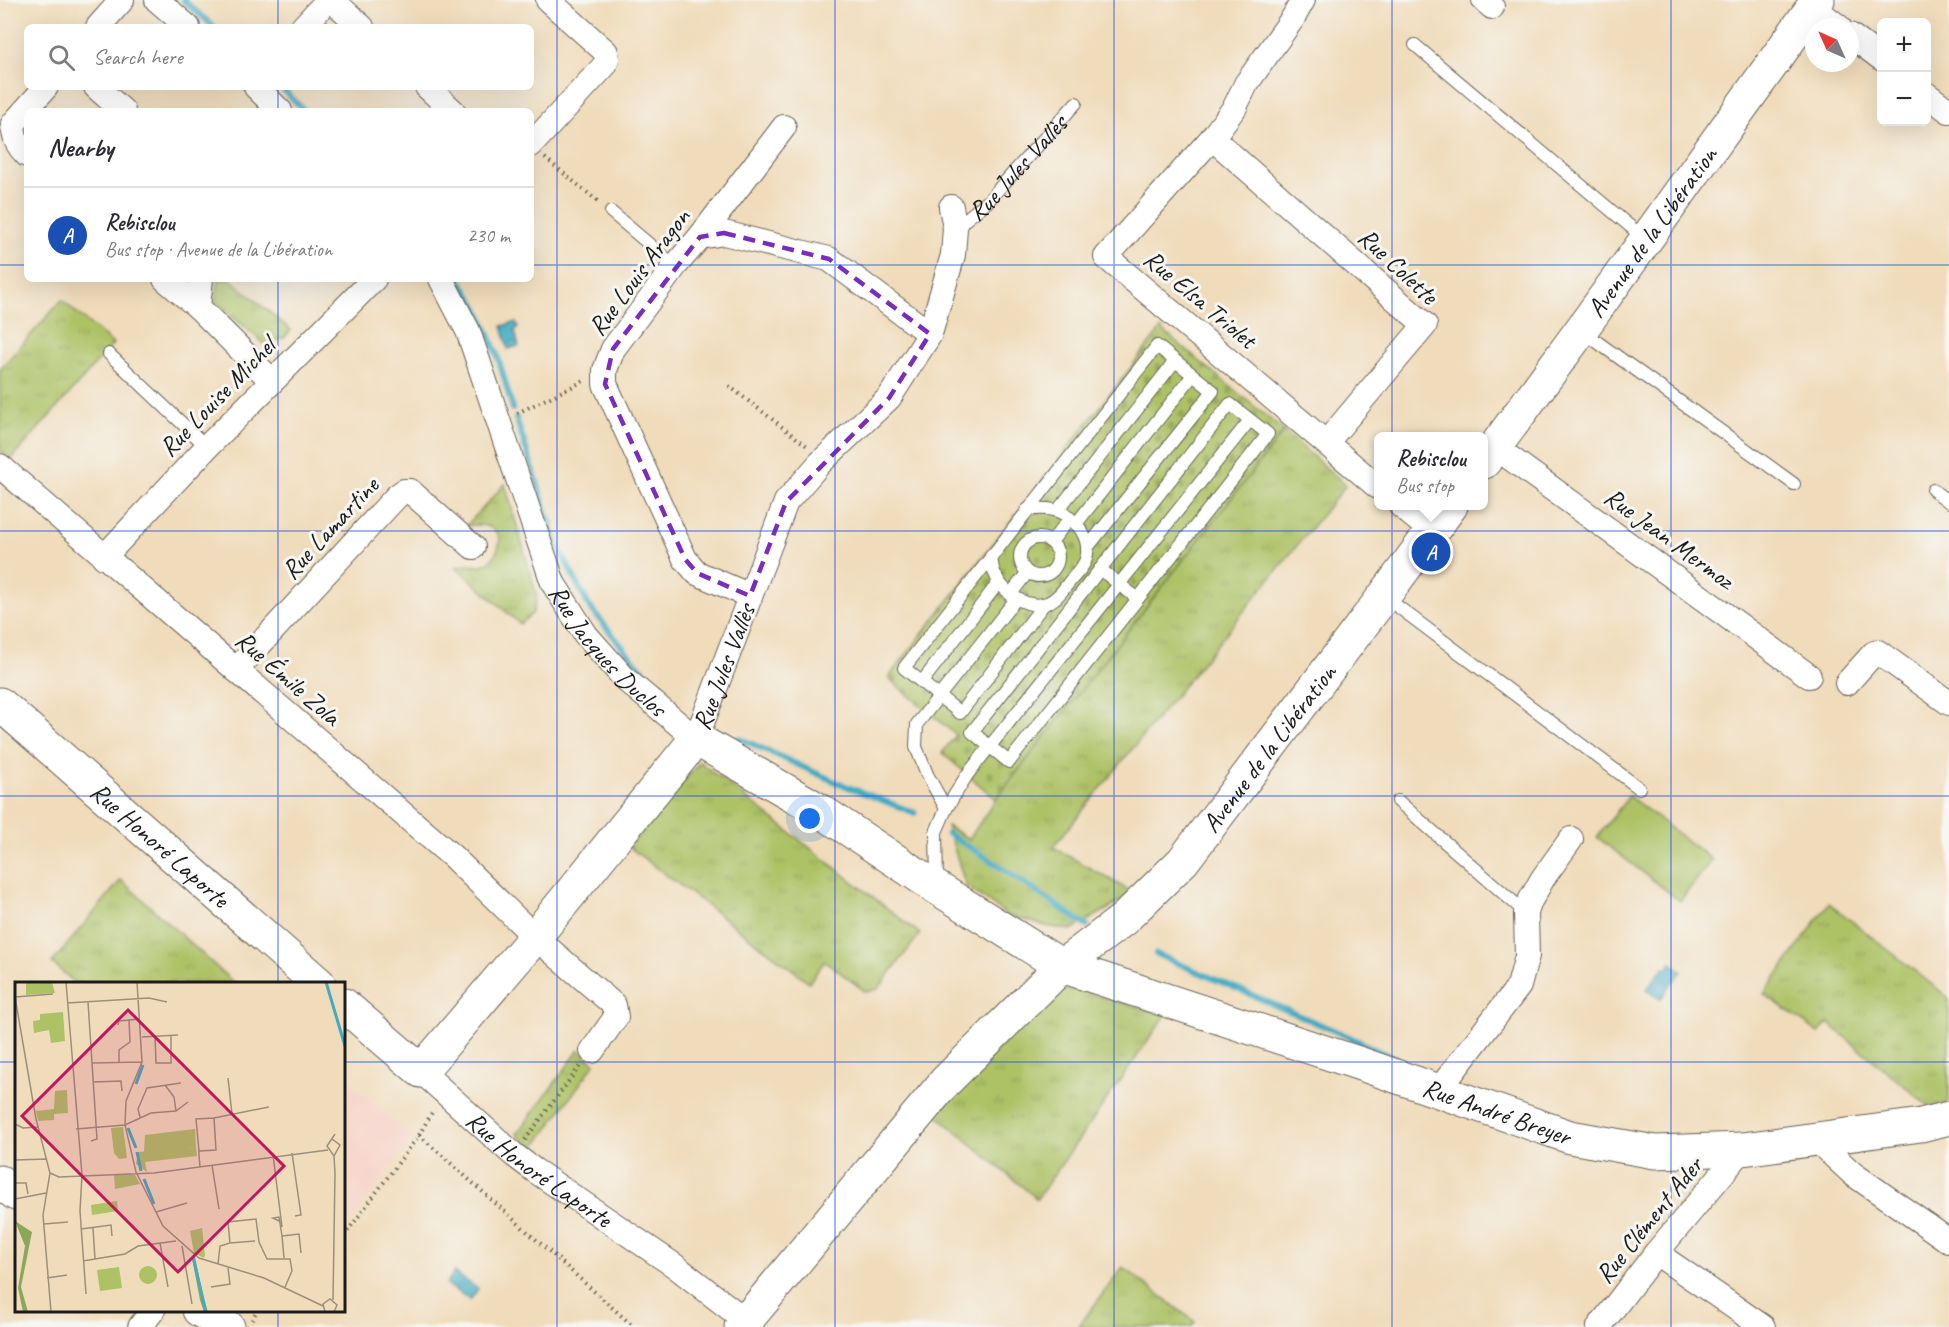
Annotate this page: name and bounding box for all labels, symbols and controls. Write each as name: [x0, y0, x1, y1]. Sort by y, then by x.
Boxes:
north arrow: [1805, 18, 1859, 72]
map controls: [1877, 18, 1931, 126]
button: +: [1877, 18, 1931, 72]
search box: [24, 24, 534, 90]
icon: search: [45, 41, 78, 74]
text: Search here: [93, 43, 183, 71]
button: −: [1877, 72, 1931, 126]
street label: Rue Jules Vallès: [961, 106, 1075, 228]
text: Nearby: [48, 131, 113, 164]
street label: Avenue de la Libération: [1579, 138, 1725, 324]
street label: Rue Louis Aragon: [580, 201, 698, 342]
text: Rebisclou: [105, 209, 174, 237]
street label: Rue Colette: [1351, 221, 1446, 312]
text: A: [62, 223, 73, 248]
text: 230 m: [467, 223, 510, 248]
text: Bus stop · Avenue de la Libération: [105, 237, 332, 262]
street label: Rue Elsa Triolet: [1137, 242, 1265, 357]
street label: Rue Louise Michel: [152, 327, 285, 464]
popup: [1374, 432, 1488, 510]
text: Rebisclou: [1396, 445, 1466, 473]
street label: Rue Lamartine: [274, 469, 387, 586]
text: Bus stop: [1396, 473, 1454, 498]
street label: Rue Jean Mermoz: [1598, 480, 1742, 598]
pin: A: [1412, 530, 1450, 574]
street label: Rue Jacques Duclos: [542, 578, 675, 725]
street label: Rue Jules Vallès: [685, 597, 763, 734]
street label: Rue Émile Zola: [229, 623, 349, 734]
street label: Avenue de la Libération: [1194, 656, 1344, 839]
street label: Rue Honoré Laporte: [84, 775, 238, 915]
your location: [795, 804, 824, 833]
inset map: [15, 982, 345, 1312]
street label: Rue André Breyer: [1419, 1070, 1578, 1153]
street label: Rue Honoré Laporte: [460, 1104, 620, 1236]
street label: Rue Clément Ader: [1588, 1149, 1711, 1290]

